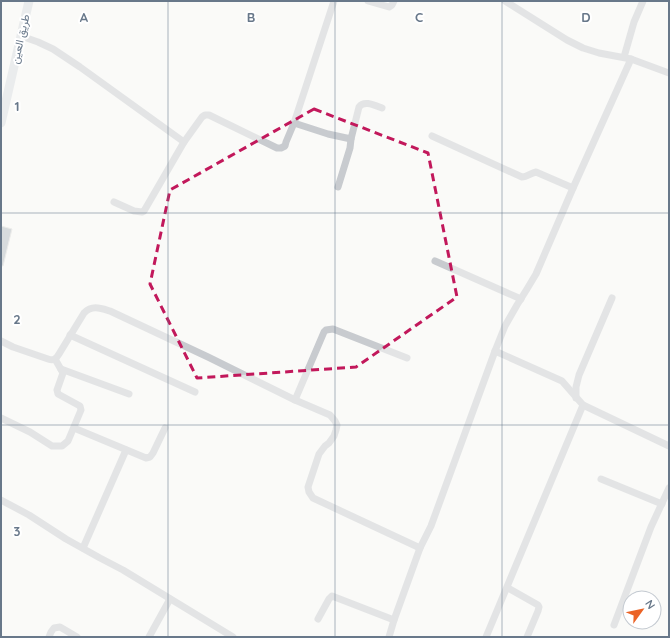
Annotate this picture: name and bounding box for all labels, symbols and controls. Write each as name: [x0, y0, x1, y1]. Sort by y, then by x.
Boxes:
text: A: [80, 9, 89, 25]
text: B: [247, 9, 255, 25]
text: C: [415, 9, 423, 25]
text: D: [581, 9, 591, 25]
street label: طريق العين: [7, 13, 33, 65]
text: 1: [14, 98, 20, 114]
text: 2: [13, 311, 21, 327]
text: 3: [14, 523, 21, 539]
north arrow: [622, 590, 662, 630]
text: N: [642, 597, 658, 612]

